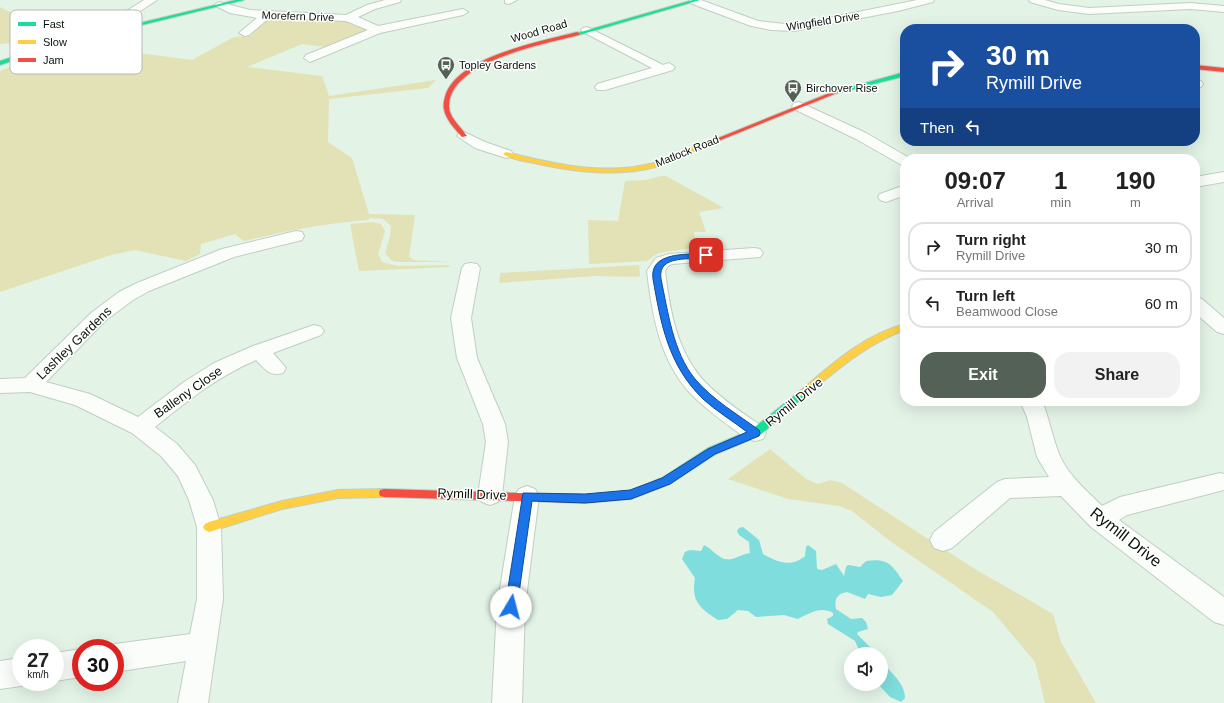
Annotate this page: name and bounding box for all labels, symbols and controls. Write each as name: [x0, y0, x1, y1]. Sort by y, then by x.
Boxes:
street label: Morefern Drive: [261, 9, 335, 23]
street label: Wingfield Drive: [786, 9, 860, 33]
legend: [10, 10, 142, 74]
street label: Wood Road: [510, 17, 568, 45]
text: Fast: [43, 18, 64, 30]
text: Slow: [43, 36, 67, 48]
icon: right: [920, 40, 972, 92]
text: 30 m: [986, 40, 1050, 71]
text: Jam: [43, 54, 64, 66]
bus stop icon: Topley Gardens: [436, 55, 456, 80]
place label: Topley Gardens: [459, 59, 537, 71]
text: Rymill Drive: [986, 73, 1082, 93]
bus stop icon: Birchover Rise: [783, 78, 803, 103]
place label: Birchover Rise: [806, 82, 878, 94]
icon: left: [962, 116, 984, 138]
text: Then: [920, 119, 954, 136]
street label: Matlock Road: [654, 133, 720, 169]
text: 09:07: [944, 167, 1006, 194]
text: 1: [1054, 167, 1067, 194]
text: 190: [1116, 167, 1156, 194]
text: Arrival: [957, 195, 994, 210]
text: min: [1050, 195, 1071, 210]
text: m: [1130, 195, 1141, 210]
text: Turn right: [956, 231, 1026, 248]
icon: right: [922, 236, 944, 258]
pin: [689, 238, 723, 272]
text: 30 m: [1145, 239, 1178, 256]
icon: arrive: [695, 244, 717, 266]
text: Rymill Drive: [956, 248, 1025, 263]
text: Turn left: [956, 287, 1015, 304]
icon: left: [922, 292, 944, 314]
text: 60 m: [1145, 295, 1178, 312]
street label: Lashley Gardens: [33, 303, 115, 383]
text: Beamwood Close: [956, 304, 1058, 319]
button: Exit: [920, 352, 1046, 398]
button: Share: [1054, 352, 1180, 398]
street label: Balleny Close: [151, 363, 225, 421]
street label: Rymill Drive: [762, 374, 826, 430]
street label: Rymill Drive: [437, 485, 507, 503]
street label: Rymill Drive: [1087, 504, 1165, 570]
position arrow: [490, 586, 532, 628]
speed limit sign: 30: [72, 639, 124, 691]
map controls: [844, 647, 888, 691]
button: sound: [844, 647, 888, 691]
text: 27: [27, 649, 49, 671]
text: km/h: [27, 669, 49, 680]

